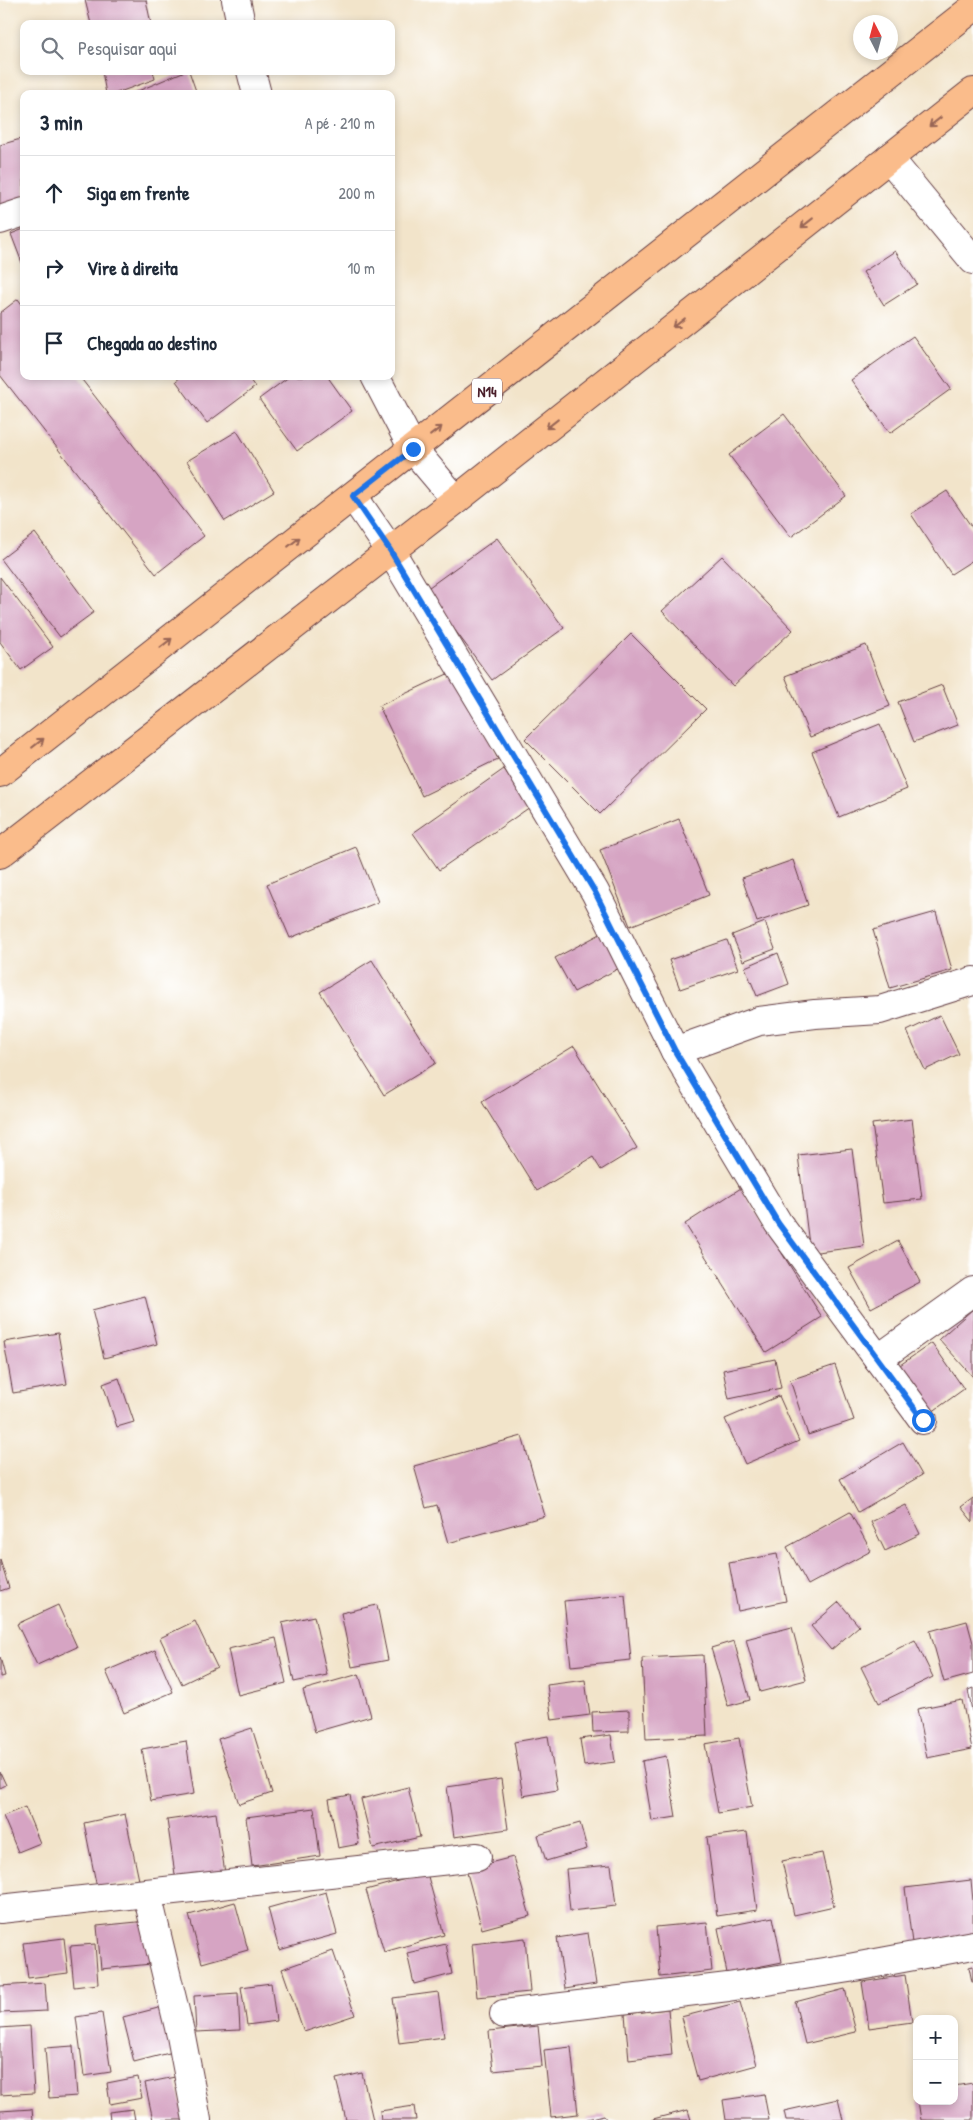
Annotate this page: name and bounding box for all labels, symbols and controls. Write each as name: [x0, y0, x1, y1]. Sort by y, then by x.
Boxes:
north arrow: [853, 15, 898, 60]
search box: [20, 20, 395, 75]
icon: search: [38, 34, 66, 62]
text: Pesquisar aqui: [78, 35, 177, 61]
text: 3 min: [40, 108, 83, 137]
text: A pé · 210 m: [305, 112, 375, 134]
one-way arrow: [928, 117, 942, 127]
icon: ahead: [40, 179, 68, 207]
text: Siga em frente: [87, 180, 190, 206]
text: 200 m: [339, 182, 375, 204]
one-way arrow: [801, 217, 814, 228]
icon: right: [40, 254, 68, 282]
text: Vire à direita: [87, 255, 178, 281]
text: 10 m: [347, 257, 375, 279]
one-way arrow: [673, 318, 686, 329]
icon: arrive: [40, 329, 68, 357]
text: Chegada ao destino: [87, 330, 217, 356]
road number: N14: [472, 378, 502, 404]
one-way arrow: [546, 418, 559, 429]
one-way arrow: [429, 426, 442, 437]
route end: [402, 438, 425, 461]
one-way arrow: [287, 537, 300, 548]
one-way arrow: [159, 637, 172, 648]
one-way arrow: [31, 738, 45, 748]
route start: [912, 1409, 935, 1432]
map controls: [913, 2015, 958, 2105]
button: +: [913, 2015, 958, 2060]
button: −: [913, 2060, 958, 2105]

